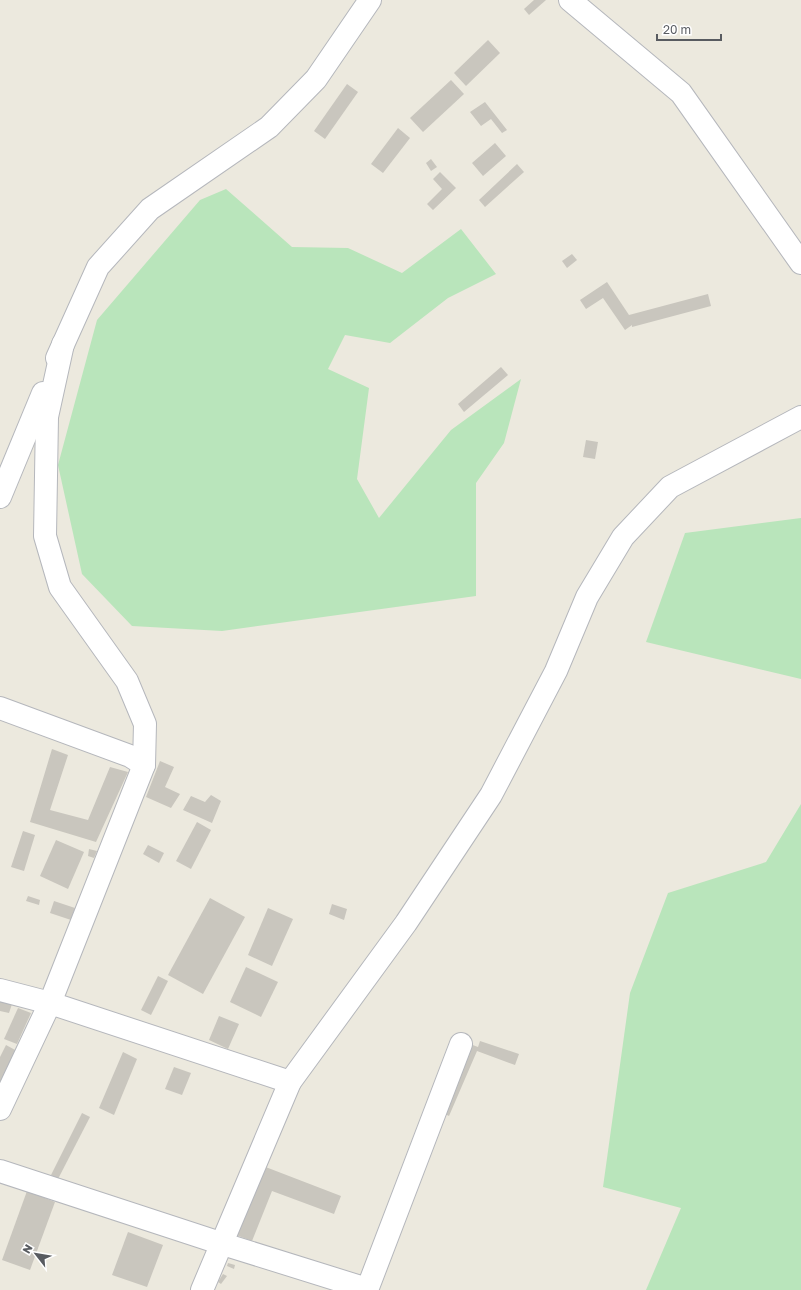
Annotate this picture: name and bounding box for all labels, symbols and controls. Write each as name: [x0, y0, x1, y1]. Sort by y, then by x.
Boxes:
scale bar: [657, 16, 721, 42]
text: 20 m: [663, 22, 691, 37]
north arrow: [16, 1234, 56, 1274]
text: N: [19, 1242, 35, 1256]

